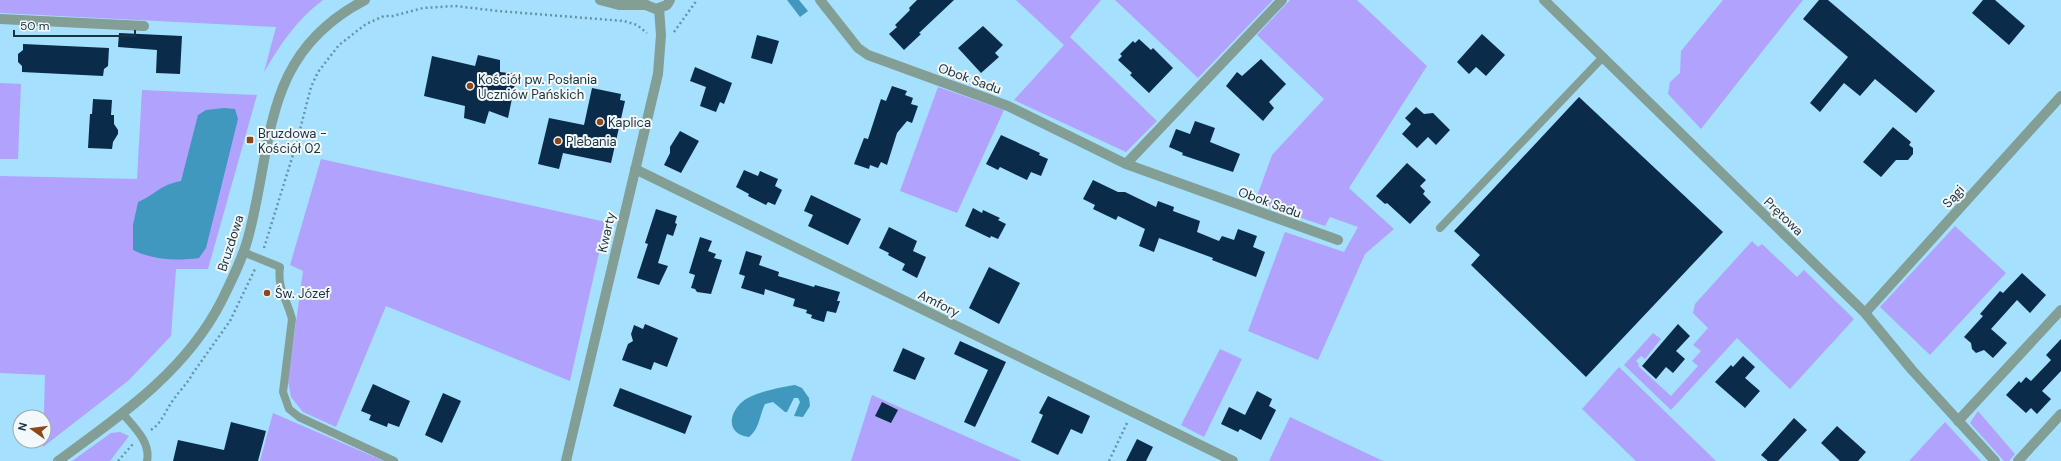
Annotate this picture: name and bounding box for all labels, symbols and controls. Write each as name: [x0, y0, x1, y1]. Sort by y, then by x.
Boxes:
scale bar: [14, 12, 135, 38]
text: 50 m: [20, 18, 49, 34]
street label: Obok Sadu: [936, 59, 1004, 98]
place label: Kościół pw. Posłania Uczniów Pańskich: [478, 71, 597, 103]
marker: Kościół pw. Posłania Uczniów Pańskich: [465, 81, 475, 91]
place label: Kaplica: [608, 114, 651, 131]
marker: Kaplica: [595, 117, 605, 127]
place label: Bruzdowa - Kościół 02: [258, 125, 327, 157]
place label: Plebania: [566, 133, 617, 150]
marker: Bruzdowa - Kościół 02: [245, 135, 255, 145]
marker: Plebania: [553, 136, 563, 146]
street label: Sągi: [1939, 181, 1968, 211]
street label: Obok Sadu: [1236, 183, 1304, 222]
street label: Prętowa: [1760, 193, 1807, 239]
street label: Kwarty: [594, 210, 619, 254]
street label: Bruzdowa: [213, 213, 248, 274]
place label: Św. Józef: [275, 285, 331, 302]
street label: Amfory: [915, 286, 962, 321]
marker: Św. Józef: [262, 288, 272, 298]
north arrow: [12, 409, 52, 449]
text: N: [15, 421, 30, 432]

